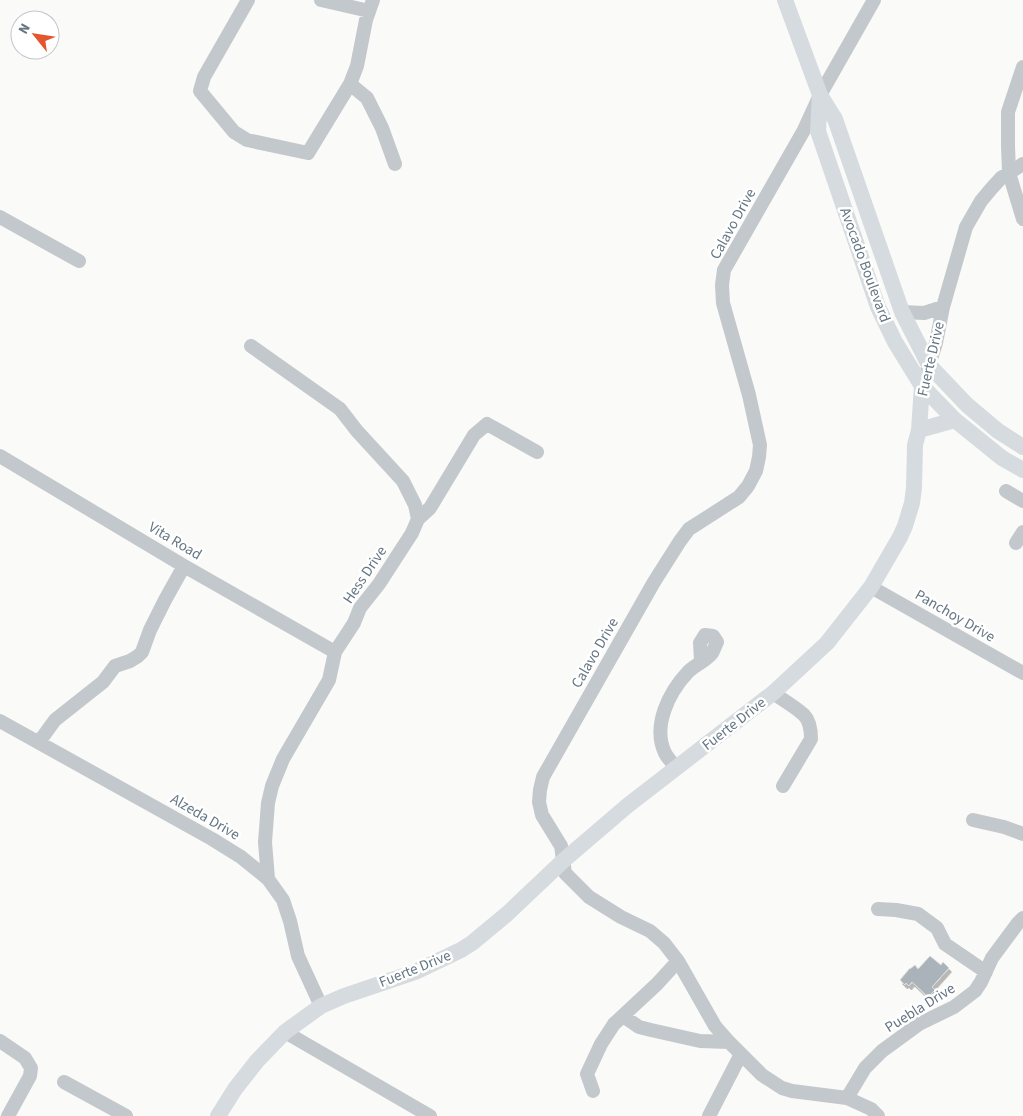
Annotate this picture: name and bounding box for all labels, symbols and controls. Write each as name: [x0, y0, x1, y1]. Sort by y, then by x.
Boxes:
north arrow: [10, 10, 60, 60]
text: N: [14, 20, 36, 38]
street label: Calavo Drive: [705, 185, 761, 263]
street label: Avocado Boulevard: [834, 205, 896, 325]
street label: Fuerte Drive: [912, 320, 950, 398]
street label: Vita Road: [144, 517, 206, 565]
street label: Hess Drive: [338, 542, 392, 608]
street label: Panchoy Drive: [911, 585, 999, 647]
street label: Calavo Drive: [566, 614, 624, 692]
street label: Fuerte Drive: [698, 692, 770, 756]
street label: Alzeda Drive: [166, 789, 244, 845]
street label: Fuerte Drive: [376, 945, 454, 993]
street label: Puebla Drive: [881, 978, 959, 1038]

